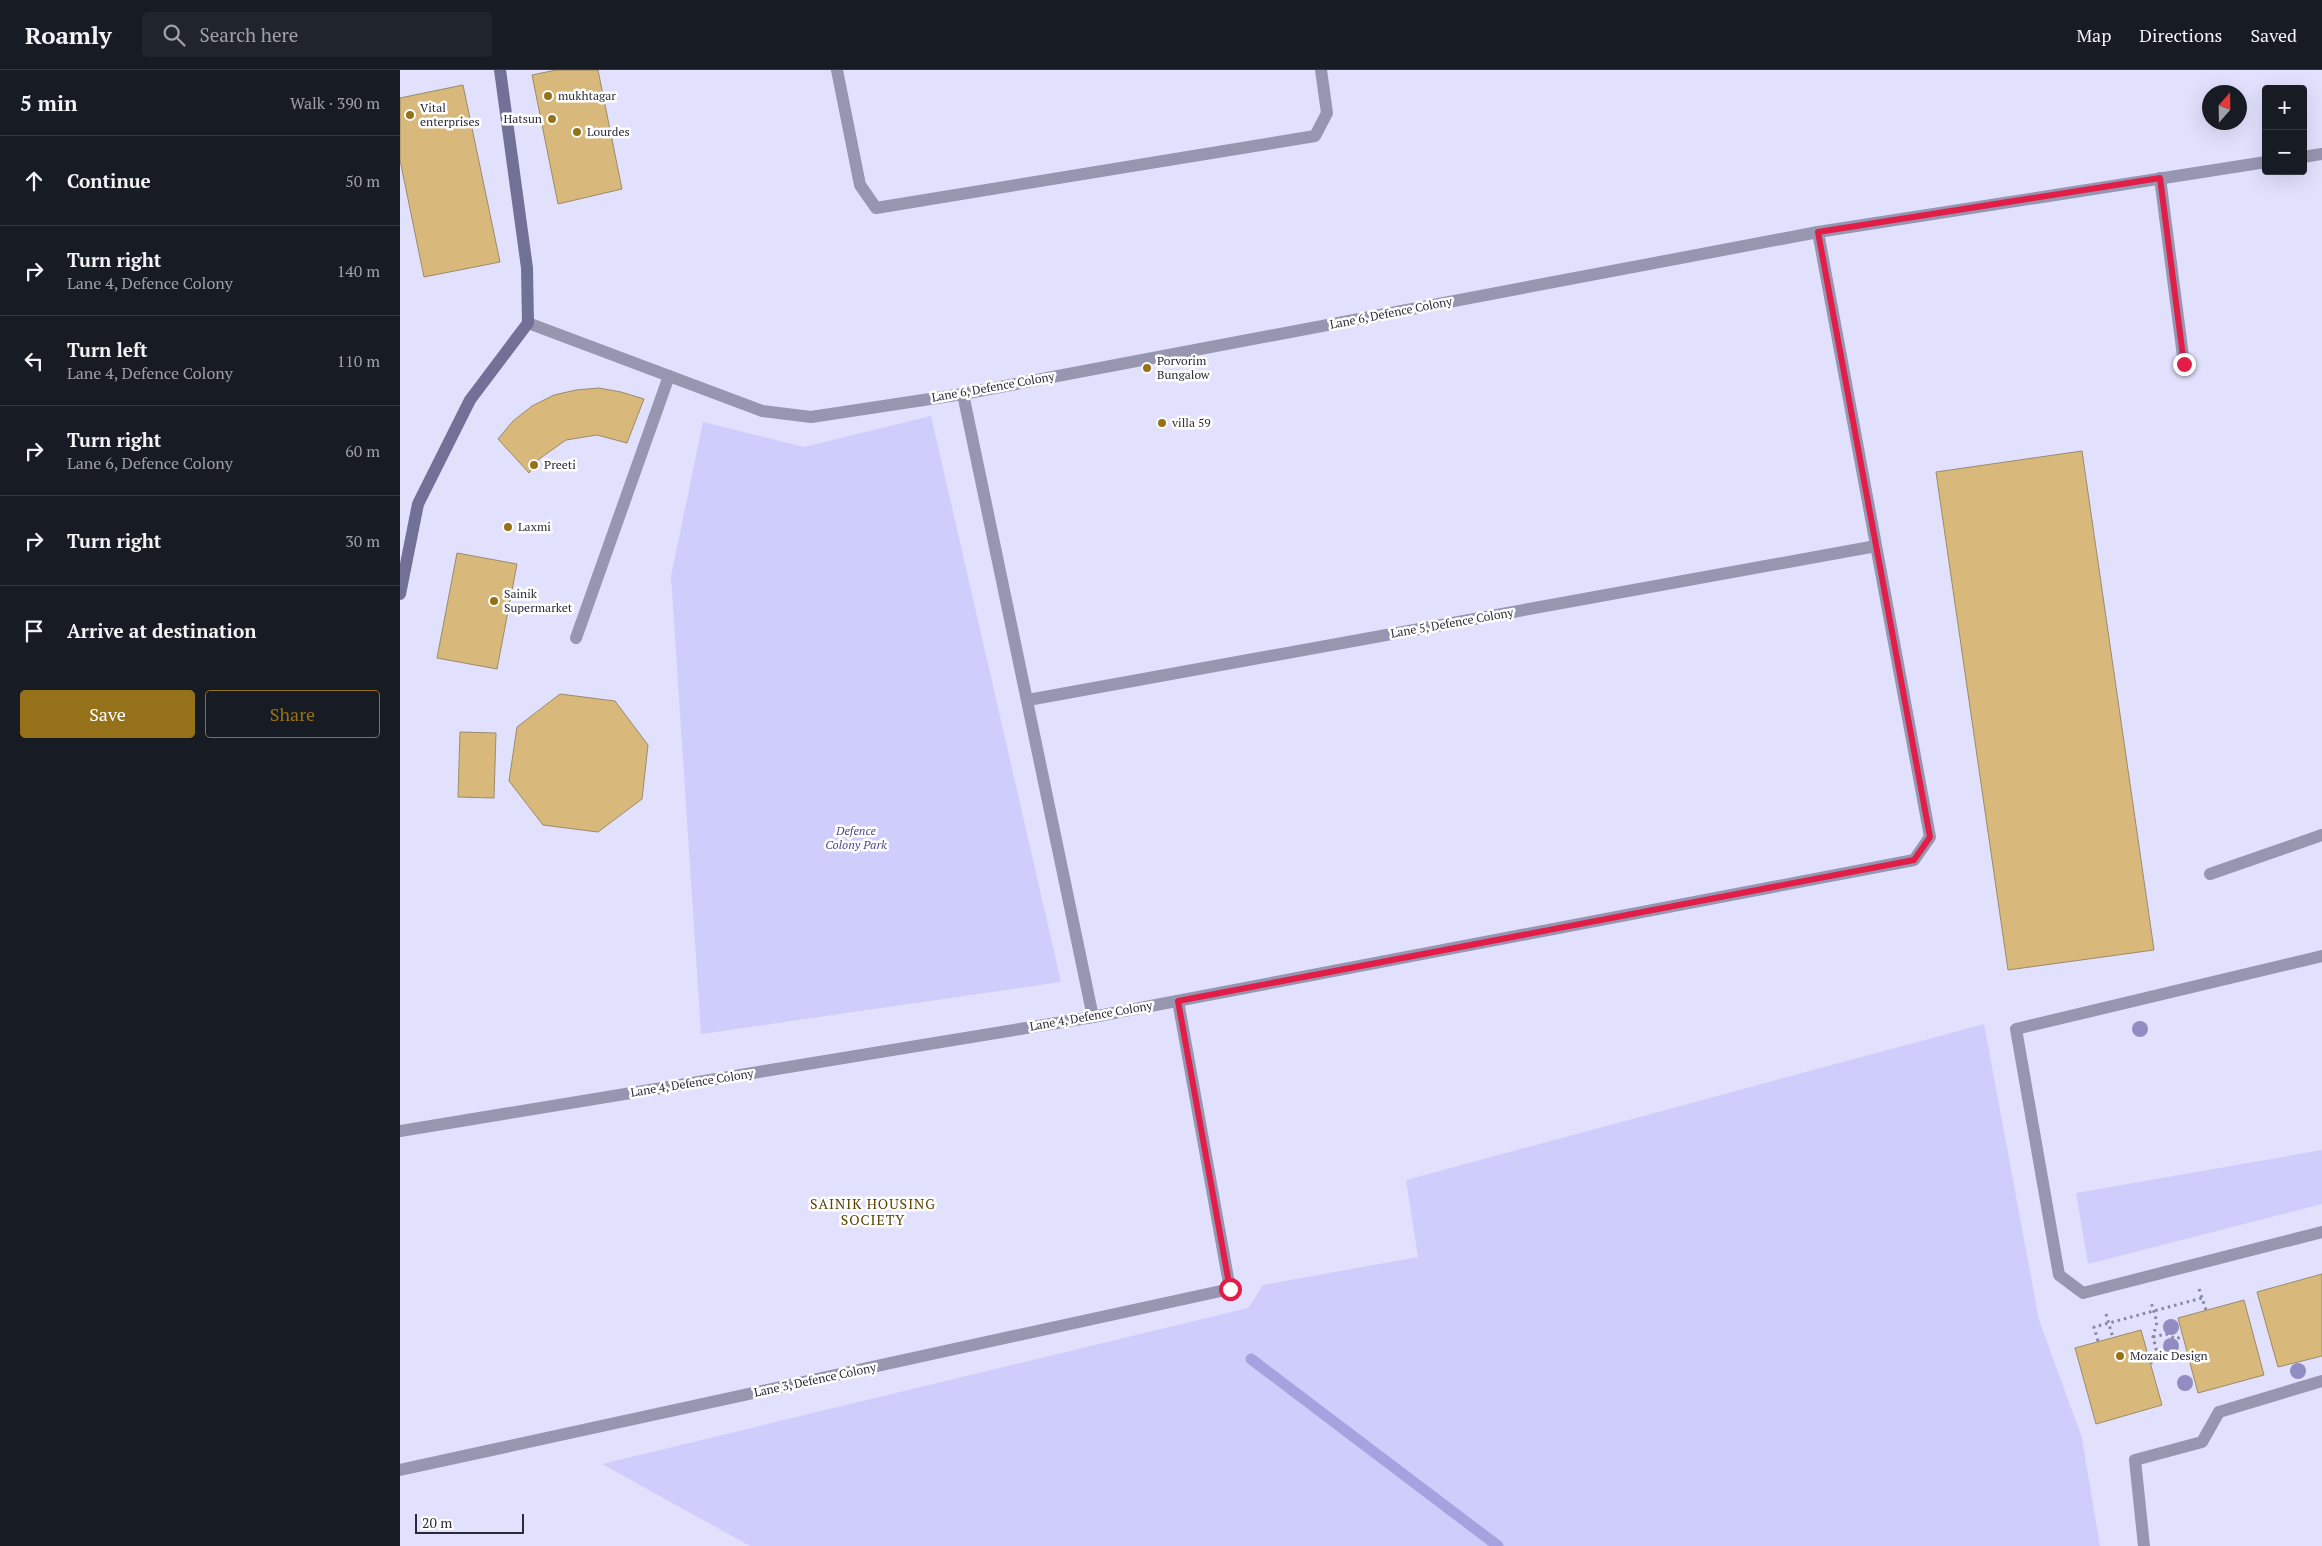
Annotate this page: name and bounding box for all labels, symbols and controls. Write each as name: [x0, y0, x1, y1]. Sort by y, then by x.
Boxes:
search box: [142, 12, 492, 57]
text: Roamly: [25, 19, 112, 51]
icon: search: [160, 21, 188, 49]
text: Search here: [200, 22, 298, 47]
text: Map: [2076, 23, 2111, 47]
text: Directions: [2139, 23, 2222, 47]
text: Saved: [2250, 23, 2297, 47]
north arrow: [2202, 85, 2247, 130]
map controls: [2262, 85, 2307, 175]
button: +: [2262, 85, 2307, 130]
place label: mukhtagar: [558, 88, 616, 103]
text: 5 min: [20, 89, 77, 117]
marker: mukhtagar: [542, 90, 554, 102]
text: Walk · 390 m: [290, 92, 380, 114]
place label: Vital enterprises: [420, 100, 480, 129]
marker: Vital enterprises: [404, 109, 416, 121]
place label: Hatsun: [504, 111, 542, 126]
marker: Hatsun: [546, 113, 558, 125]
place label: Lourdes: [587, 124, 630, 139]
marker: Lourdes: [571, 126, 583, 138]
button: −: [2262, 130, 2307, 175]
icon: ahead: [20, 167, 48, 195]
text: Continue: [67, 168, 151, 193]
text: 50 m: [345, 170, 380, 192]
text: Turn right: [67, 247, 161, 272]
icon: right: [20, 257, 48, 285]
text: 140 m: [337, 260, 380, 282]
text: Lane 4, Defence Colony: [67, 272, 233, 294]
street label: Lane 6, Defence Colony: [1328, 293, 1454, 332]
text: Turn left: [67, 337, 148, 362]
icon: left: [20, 347, 48, 375]
text: 110 m: [337, 350, 380, 372]
place label: Porvorim Bungalow: [1157, 353, 1210, 382]
route end: [2173, 353, 2196, 376]
text: Lane 4, Defence Colony: [67, 362, 233, 384]
marker: Porvorim Bungalow: [1141, 362, 1153, 374]
street label: Lane 6, Defence Colony: [930, 368, 1056, 405]
place label: villa 59: [1171, 415, 1211, 430]
marker: villa 59: [1156, 417, 1168, 429]
text: Turn right: [67, 427, 161, 452]
icon: right: [20, 437, 48, 465]
text: 60 m: [345, 440, 380, 462]
text: Lane 6, Defence Colony: [67, 452, 233, 474]
place label: Preeti: [544, 457, 576, 472]
marker: Preeti: [528, 459, 540, 471]
place label: Laxmi: [518, 519, 551, 534]
marker: Laxmi: [502, 521, 514, 533]
icon: right: [20, 527, 48, 555]
text: Turn right: [67, 528, 161, 553]
text: 30 m: [345, 530, 380, 552]
place label: Sainik Supermarket: [504, 586, 573, 615]
marker: Sainik Supermarket: [488, 595, 500, 607]
street label: Lane 5, Defence Colony: [1389, 604, 1515, 641]
icon: arrive: [20, 617, 48, 645]
text: Arrive at destination: [67, 618, 256, 643]
button: Save: [20, 690, 195, 738]
button: Share: [205, 690, 380, 738]
park label: Defence Colony Park: [825, 823, 887, 852]
street label: Lane 4, Defence Colony: [1028, 997, 1154, 1034]
street label: Lane 4, Defence Colony: [629, 1065, 755, 1100]
district label: SAINIK HOUSING SOCIETY: [810, 1194, 936, 1229]
route start: [1219, 1278, 1242, 1301]
place label: Mozaic Design: [2130, 1348, 2208, 1363]
marker: Mozaic Design: [2114, 1350, 2126, 1362]
street label: Lane 3, Defence Colony: [753, 1359, 878, 1400]
scale bar: [415, 1511, 524, 1534]
text: 20 m: [422, 1513, 452, 1532]

